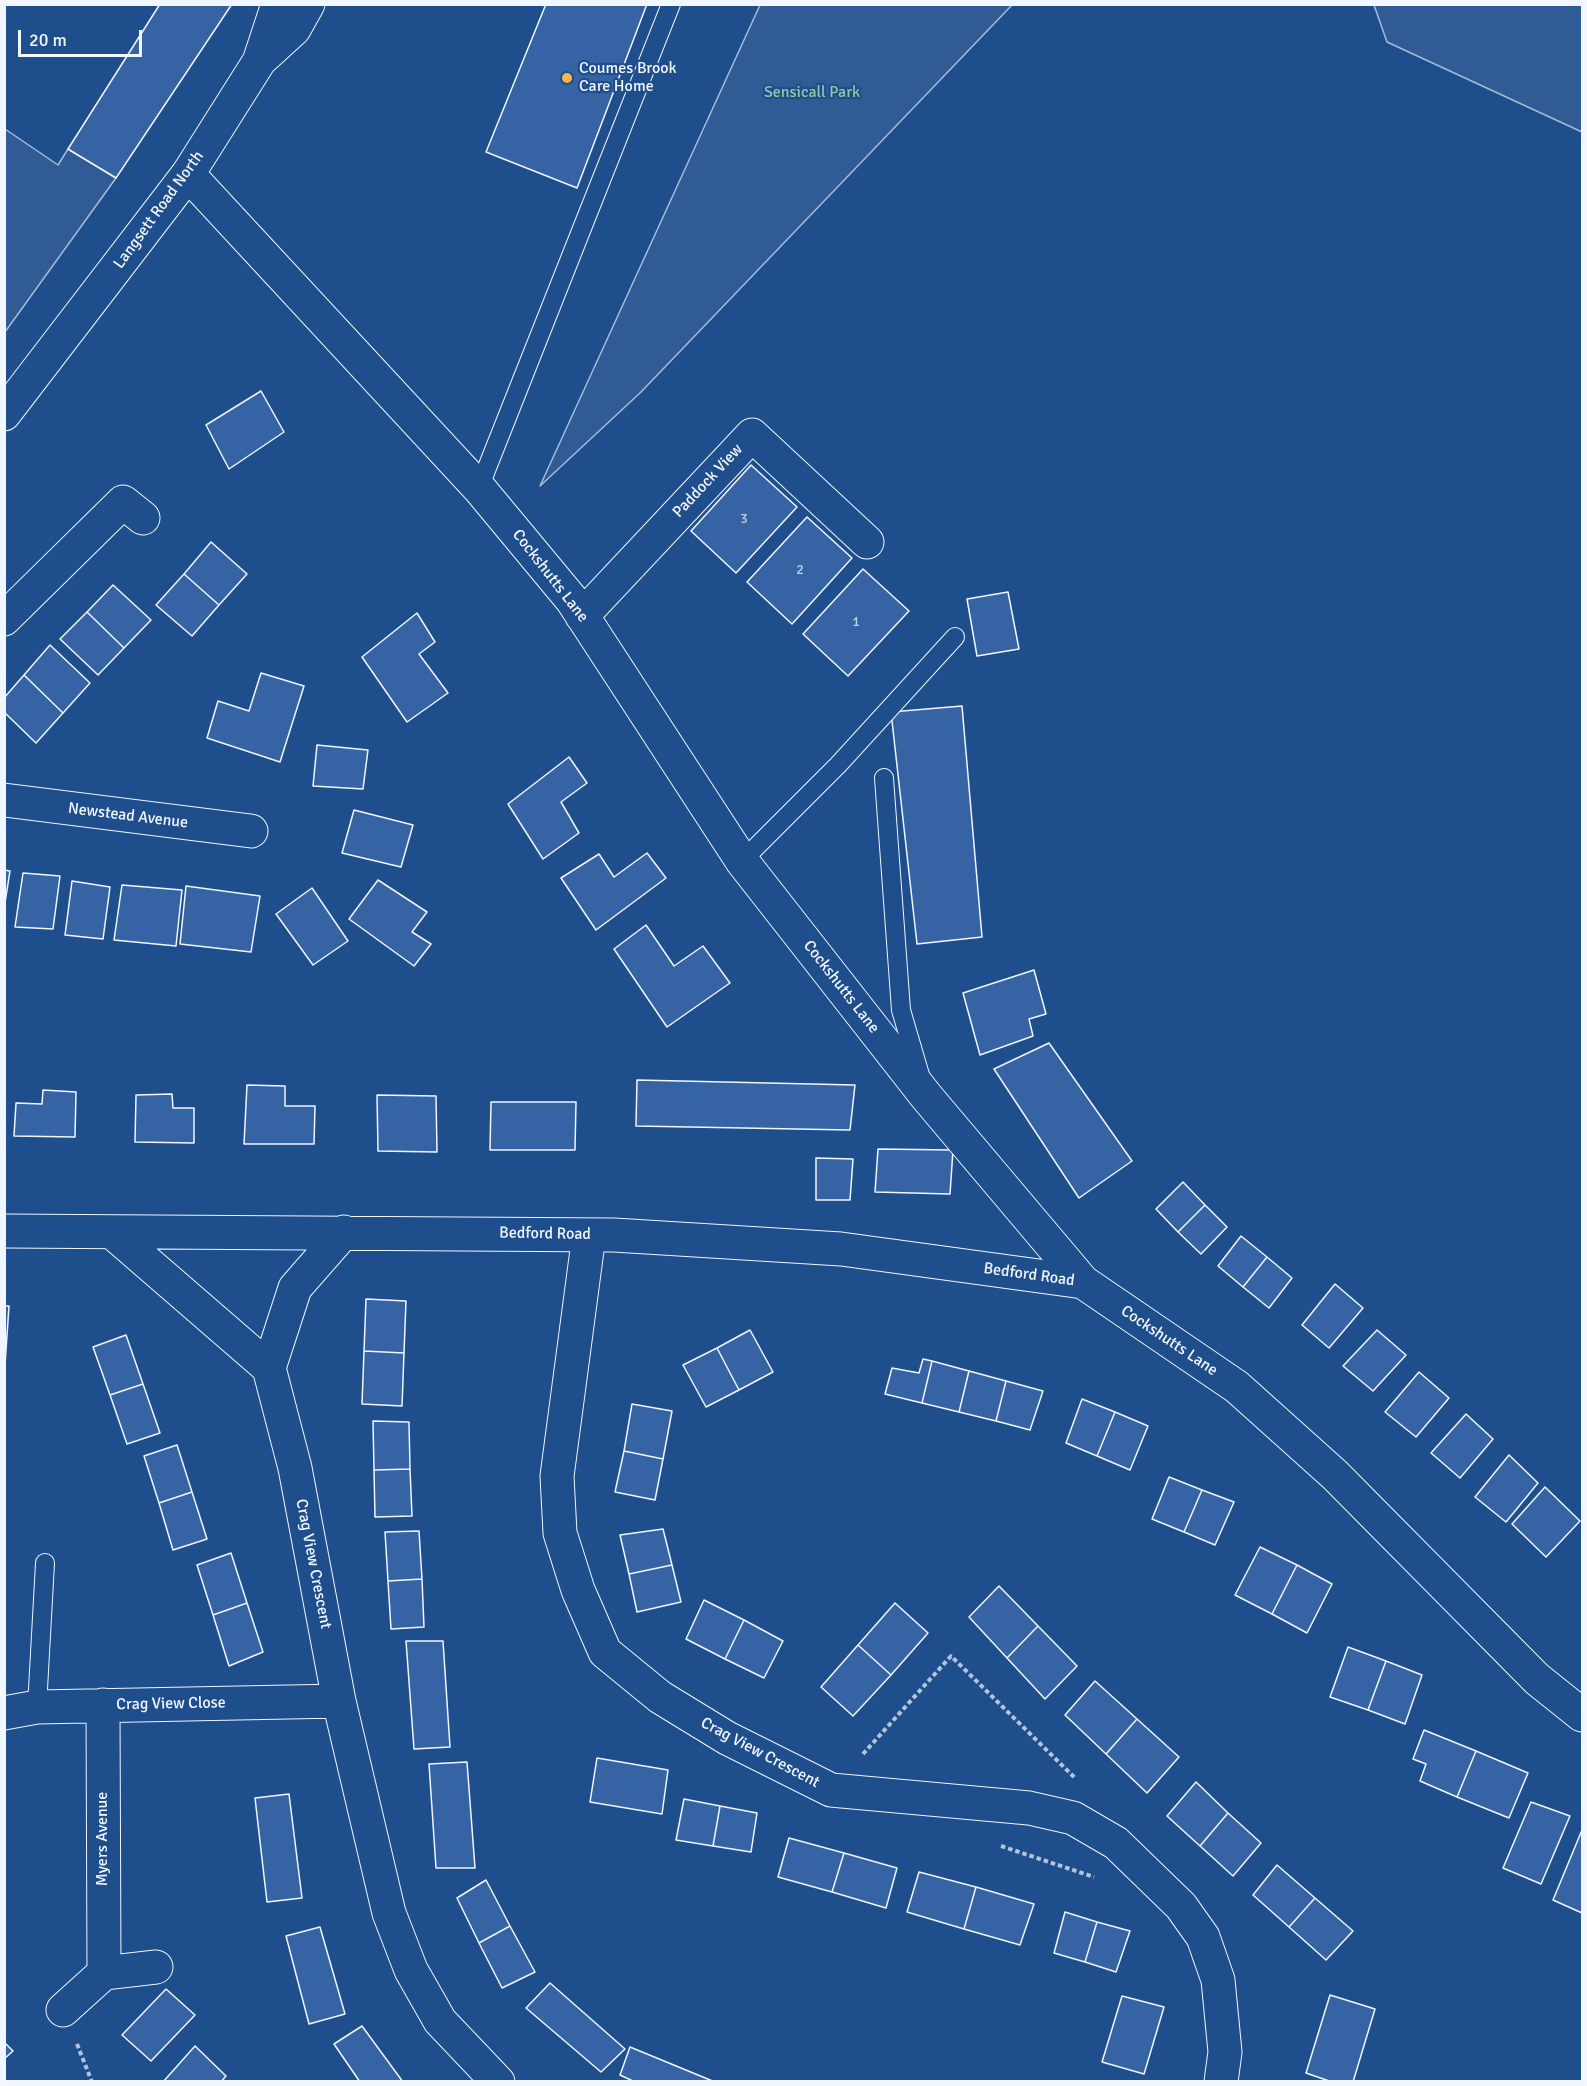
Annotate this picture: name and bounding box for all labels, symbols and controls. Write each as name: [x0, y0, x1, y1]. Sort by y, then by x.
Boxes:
scale bar: [21, 18, 146, 56]
text: 20 m: [29, 29, 67, 51]
place label: Coumes Brook Care Home: [579, 59, 677, 97]
marker: Coumes Brook Care Home: [560, 71, 574, 85]
park label: Sensicall Park: [764, 83, 860, 103]
street label: Langsett Road North: [110, 147, 208, 273]
street label: Paddock View: [669, 440, 747, 522]
house number: 3: [740, 511, 748, 527]
street label: Cockshutts Lane: [508, 526, 592, 626]
house number: 2: [796, 562, 804, 578]
house number: 1: [852, 614, 860, 630]
street label: Newstead Avenue: [67, 799, 189, 833]
street label: Cockshutts Lane: [799, 937, 883, 1037]
street label: Bedford Road: [499, 1224, 591, 1244]
street label: Bedford Road: [982, 1259, 1076, 1291]
street label: Cockshutts Lane: [1117, 1302, 1221, 1380]
street label: Crag View Crescent: [291, 1497, 335, 1631]
street label: Crag View Close: [116, 1693, 226, 1715]
street label: Crag View Crescent: [697, 1714, 823, 1792]
street label: Myers Avenue: [93, 1792, 113, 1886]

